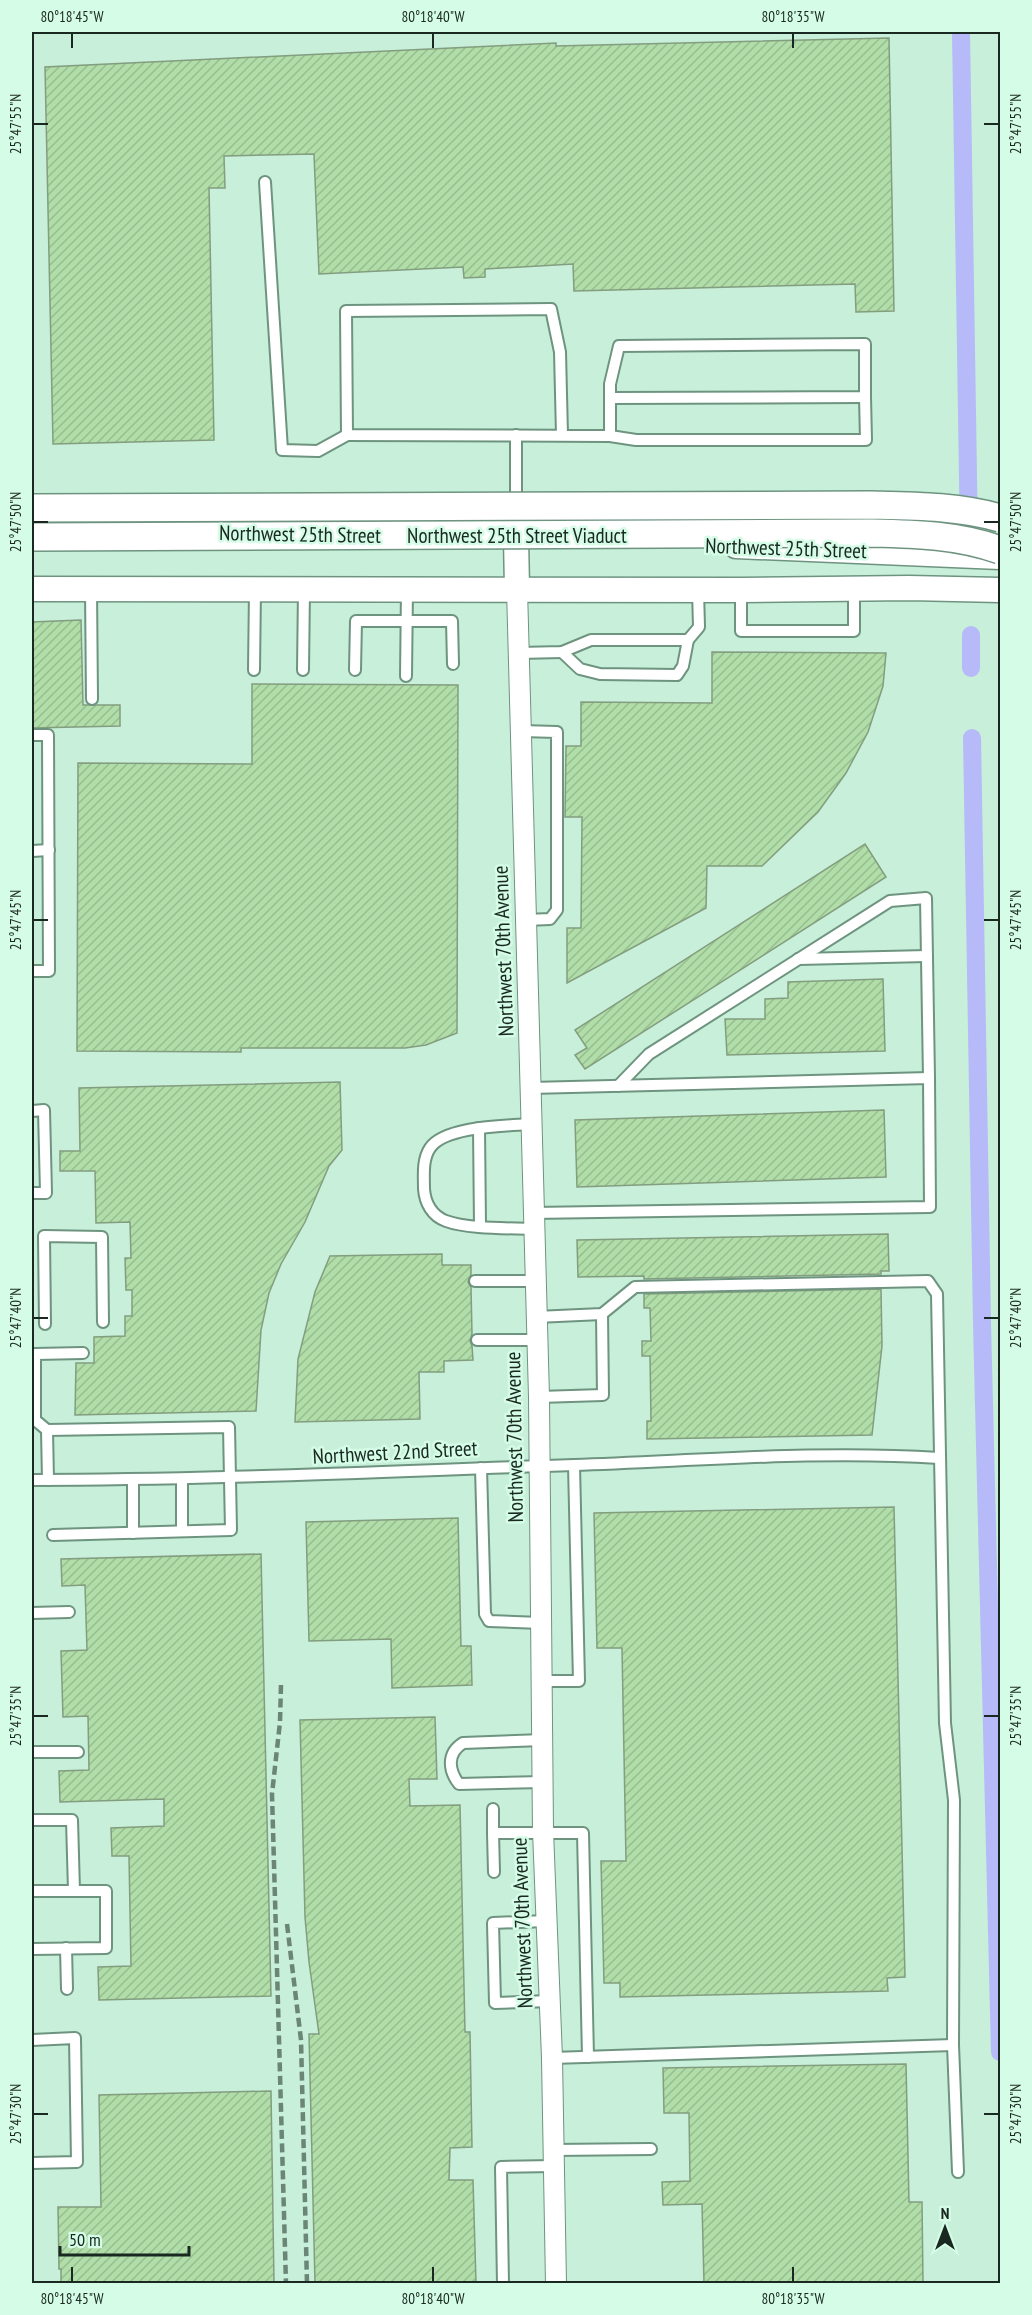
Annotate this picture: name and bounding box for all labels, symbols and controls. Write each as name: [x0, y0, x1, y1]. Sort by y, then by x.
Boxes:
text: 80°18'45"W: [40, 7, 104, 26]
text: 80°18'40"W: [401, 7, 465, 26]
text: 80°18'35"W: [761, 7, 825, 26]
text: 25°47'55"N: [6, 94, 25, 154]
text: 25°47'55"N: [1006, 94, 1025, 154]
text: 25°47'50"N: [6, 492, 25, 552]
text: 25°47'50"N: [1006, 492, 1025, 552]
street label: Northwest 25th Street: [219, 519, 381, 549]
street label: Northwest 25th Street Viaduct: [407, 522, 627, 549]
street label: Northwest 25th Street: [705, 532, 867, 564]
street label: Northwest 70th Avenue: [487, 865, 519, 1037]
text: 25°47'45"N: [6, 890, 25, 950]
text: 25°47'45"N: [1006, 890, 1025, 950]
text: 25°47'40"N: [6, 1288, 25, 1348]
text: 25°47'40"N: [1006, 1288, 1025, 1348]
street label: Northwest 70th Avenue: [499, 1351, 529, 1523]
street label: Northwest 22nd Street: [312, 1434, 478, 1470]
text: 25°47'35"N: [6, 1686, 25, 1746]
text: 25°47'35"N: [1006, 1686, 1025, 1746]
street label: Northwest 70th Avenue: [506, 1837, 538, 2009]
text: 25°47'30"N: [6, 2084, 25, 2144]
text: 25°47'30"N: [1006, 2084, 1025, 2144]
north arrow: [915, 2198, 975, 2258]
text: N: [941, 2203, 949, 2223]
scale bar: [60, 2219, 189, 2257]
text: 50 m: [69, 2228, 101, 2251]
text: 80°18'45"W: [40, 2289, 104, 2308]
text: 80°18'40"W: [401, 2289, 465, 2308]
text: 80°18'35"W: [761, 2289, 825, 2308]

